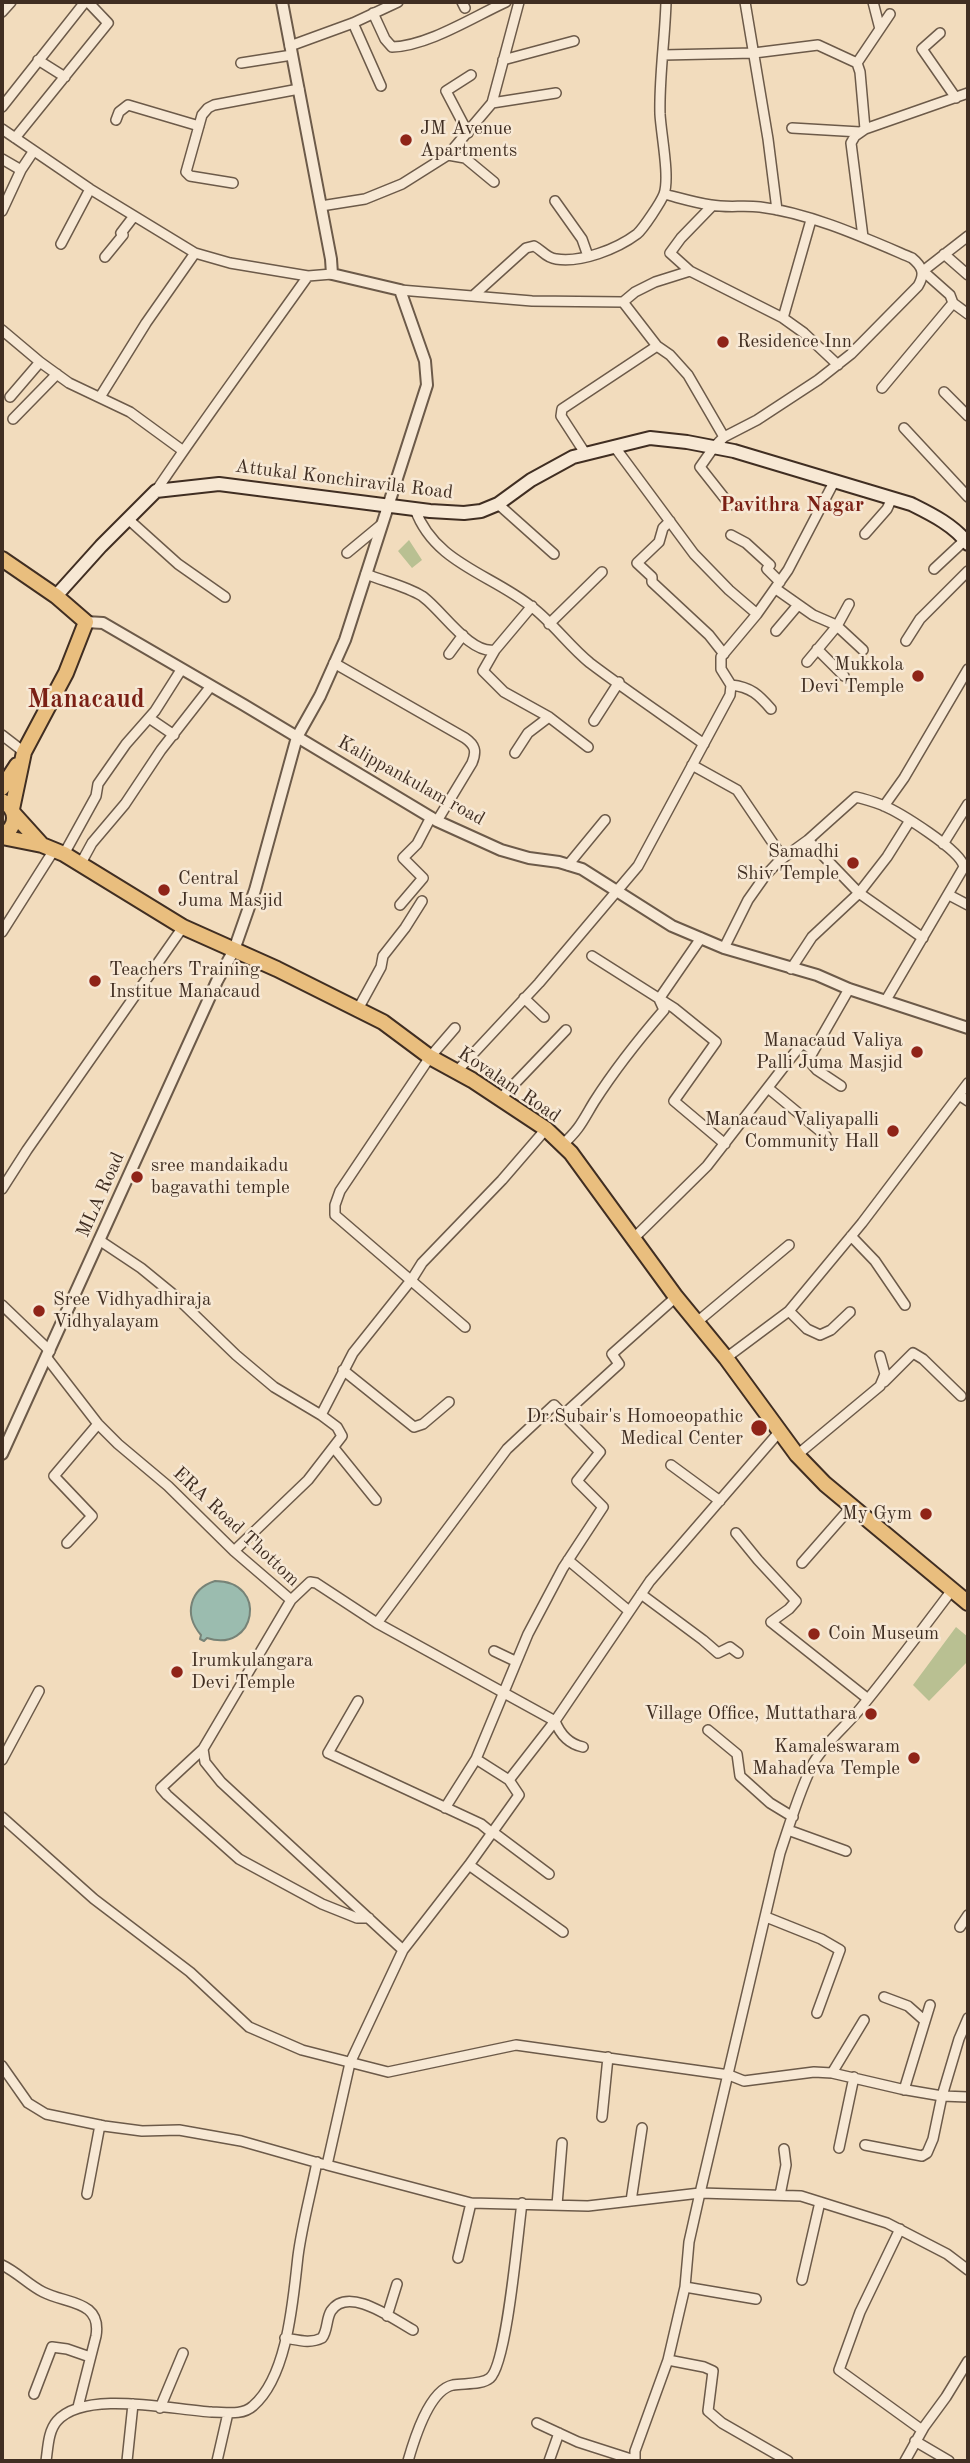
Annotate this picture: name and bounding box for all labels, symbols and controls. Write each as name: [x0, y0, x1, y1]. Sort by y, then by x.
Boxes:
place label: JM Avenue Apartments: [420, 118, 517, 162]
marker: JM Avenue Apartments: [398, 132, 414, 148]
place label: Residence Inn: [737, 331, 852, 353]
marker: Residence Inn: [715, 334, 731, 350]
street label: Attukal Konchiravila Road: [234, 455, 454, 505]
district label: Pavithra Nagar: [720, 492, 864, 518]
place label: Mukkola Devi Temple: [800, 654, 904, 698]
marker: Mukkola Devi Temple: [910, 668, 926, 684]
district label: Manacaud: [27, 684, 145, 716]
street label: Kalippankulam road: [333, 731, 489, 831]
place label: Samadhi Shiv Temple: [737, 841, 839, 885]
marker: Samadhi Shiv Temple: [845, 855, 861, 871]
place label: Central Juma Masjid: [178, 868, 283, 912]
marker: Central Juma Masjid: [156, 882, 172, 898]
place label: Teachers Training Institue Manacaud: [109, 959, 260, 1003]
marker: Teachers Training Institue Manacaud: [87, 973, 103, 989]
place label: Manacaud Valiya Palli Juma Masjid: [756, 1030, 903, 1074]
street label: Kovalam Road: [453, 1042, 565, 1128]
marker: Manacaud Valiya Palli Juma Masjid: [909, 1044, 925, 1060]
place label: Manacaud Valiyapalli Community Hall: [705, 1109, 879, 1153]
marker: Manacaud Valiyapalli Community Hall: [885, 1123, 901, 1139]
street label: MLA Road: [72, 1149, 130, 1241]
place label: sree mandaikadu bagavathi temple: [151, 1155, 290, 1199]
marker: sree mandaikadu bagavathi temple: [129, 1169, 145, 1185]
place label: Sree Vidhyadhiraja Vidhyalayam: [53, 1289, 211, 1333]
marker: Sree Vidhyadhiraja Vidhyalayam: [31, 1303, 47, 1319]
place label: Dr.Subair's Homoeopathic Medical Center: [526, 1406, 743, 1450]
marker: Dr.Subair's Homoeopathic Medical Center: [749, 1418, 769, 1438]
street label: ERA Road Thottom: [168, 1462, 304, 1592]
place label: My Gym: [842, 1503, 912, 1525]
marker: My Gym: [918, 1506, 934, 1522]
place label: Coin Museum: [828, 1623, 939, 1645]
marker: Coin Museum: [806, 1626, 822, 1642]
place label: Irumkulangara Devi Temple: [191, 1650, 313, 1694]
marker: Irumkulangara Devi Temple: [169, 1664, 185, 1680]
place label: Village Office, Muttathara: [644, 1703, 857, 1725]
marker: Village Office, Muttathara: [863, 1706, 879, 1722]
place label: Kamaleswaram Mahadeva Temple: [752, 1736, 900, 1780]
marker: Kamaleswaram Mahadeva Temple: [906, 1750, 922, 1766]

